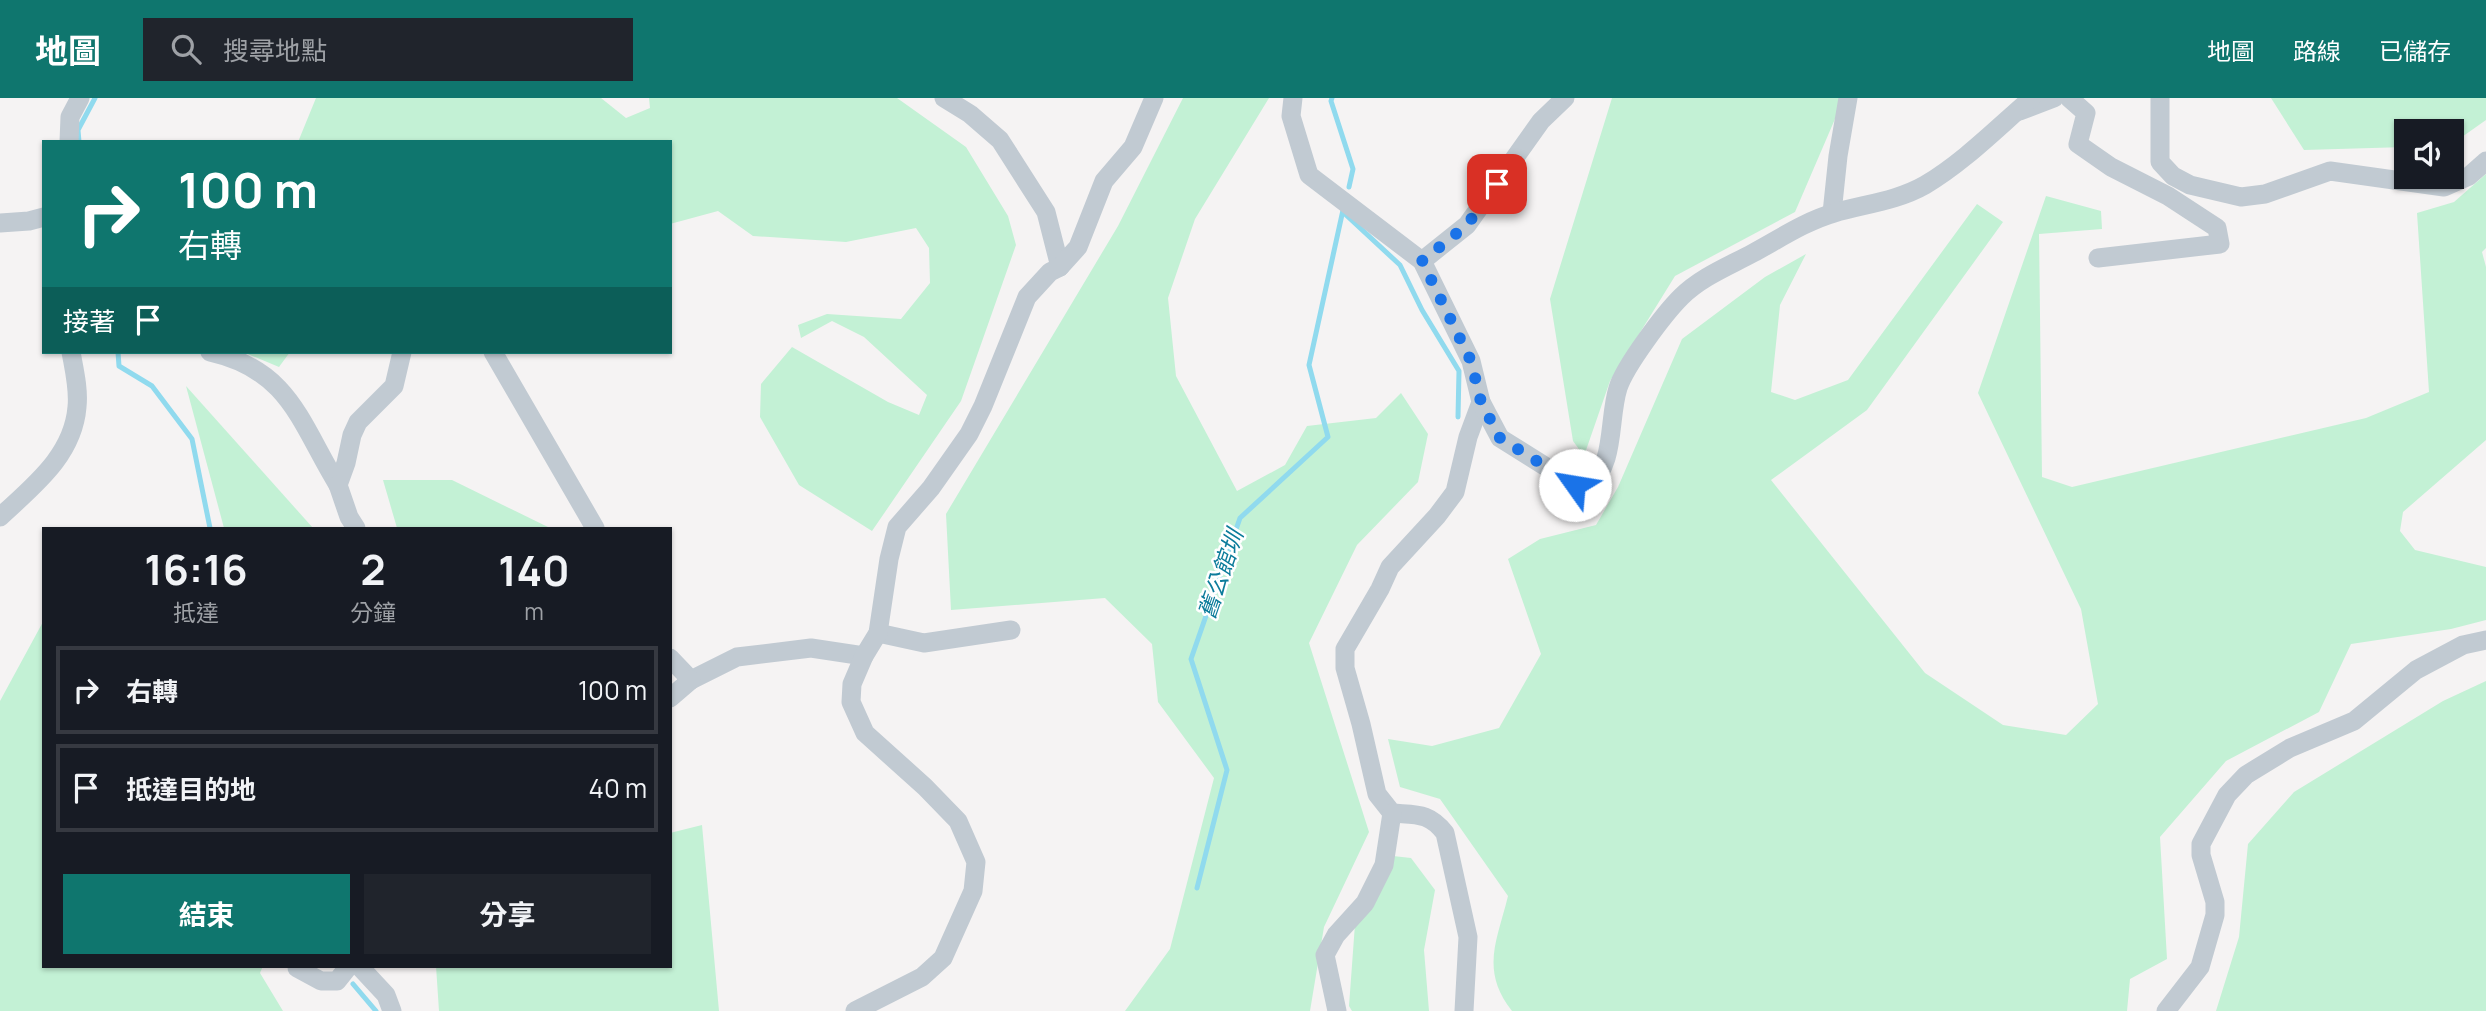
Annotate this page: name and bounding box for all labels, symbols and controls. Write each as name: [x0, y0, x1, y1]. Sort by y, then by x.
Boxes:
search box: [143, 18, 633, 81]
text: 地圖: [35, 28, 101, 73]
icon: search: [167, 30, 205, 68]
text: 搜尋地點: [223, 32, 327, 68]
text: 地圖: [2207, 34, 2255, 67]
text: 路線: [2293, 34, 2341, 67]
text: 已儲存: [2379, 34, 2451, 67]
map controls: [2394, 119, 2464, 189]
button: sound: [2394, 119, 2464, 189]
pin: [1467, 154, 1527, 214]
text: 100 m: [178, 156, 318, 223]
icon: arrive: [1478, 165, 1516, 203]
icon: right: [63, 168, 154, 259]
text: 右轉: [178, 223, 242, 267]
icon: arrive: [129, 301, 167, 339]
text: 接著: [63, 303, 115, 339]
position arrow: [1538, 448, 1612, 522]
water label: 舊公館圳: [1190, 522, 1251, 623]
text: 16:16: [144, 540, 248, 598]
text: 2: [360, 540, 385, 598]
text: 140: [498, 541, 570, 599]
text: m: [524, 595, 544, 627]
text: 抵達: [173, 596, 219, 628]
text: 分鐘: [350, 596, 396, 628]
icon: right: [67, 671, 105, 709]
text: 100 m: [578, 672, 647, 708]
text: 右轉: [126, 673, 178, 709]
icon: arrive: [67, 769, 105, 807]
text: 40 m: [589, 770, 647, 806]
text: 抵達目的地: [126, 771, 256, 807]
button: 結束: [63, 874, 350, 954]
button: 分享: [364, 874, 651, 954]

